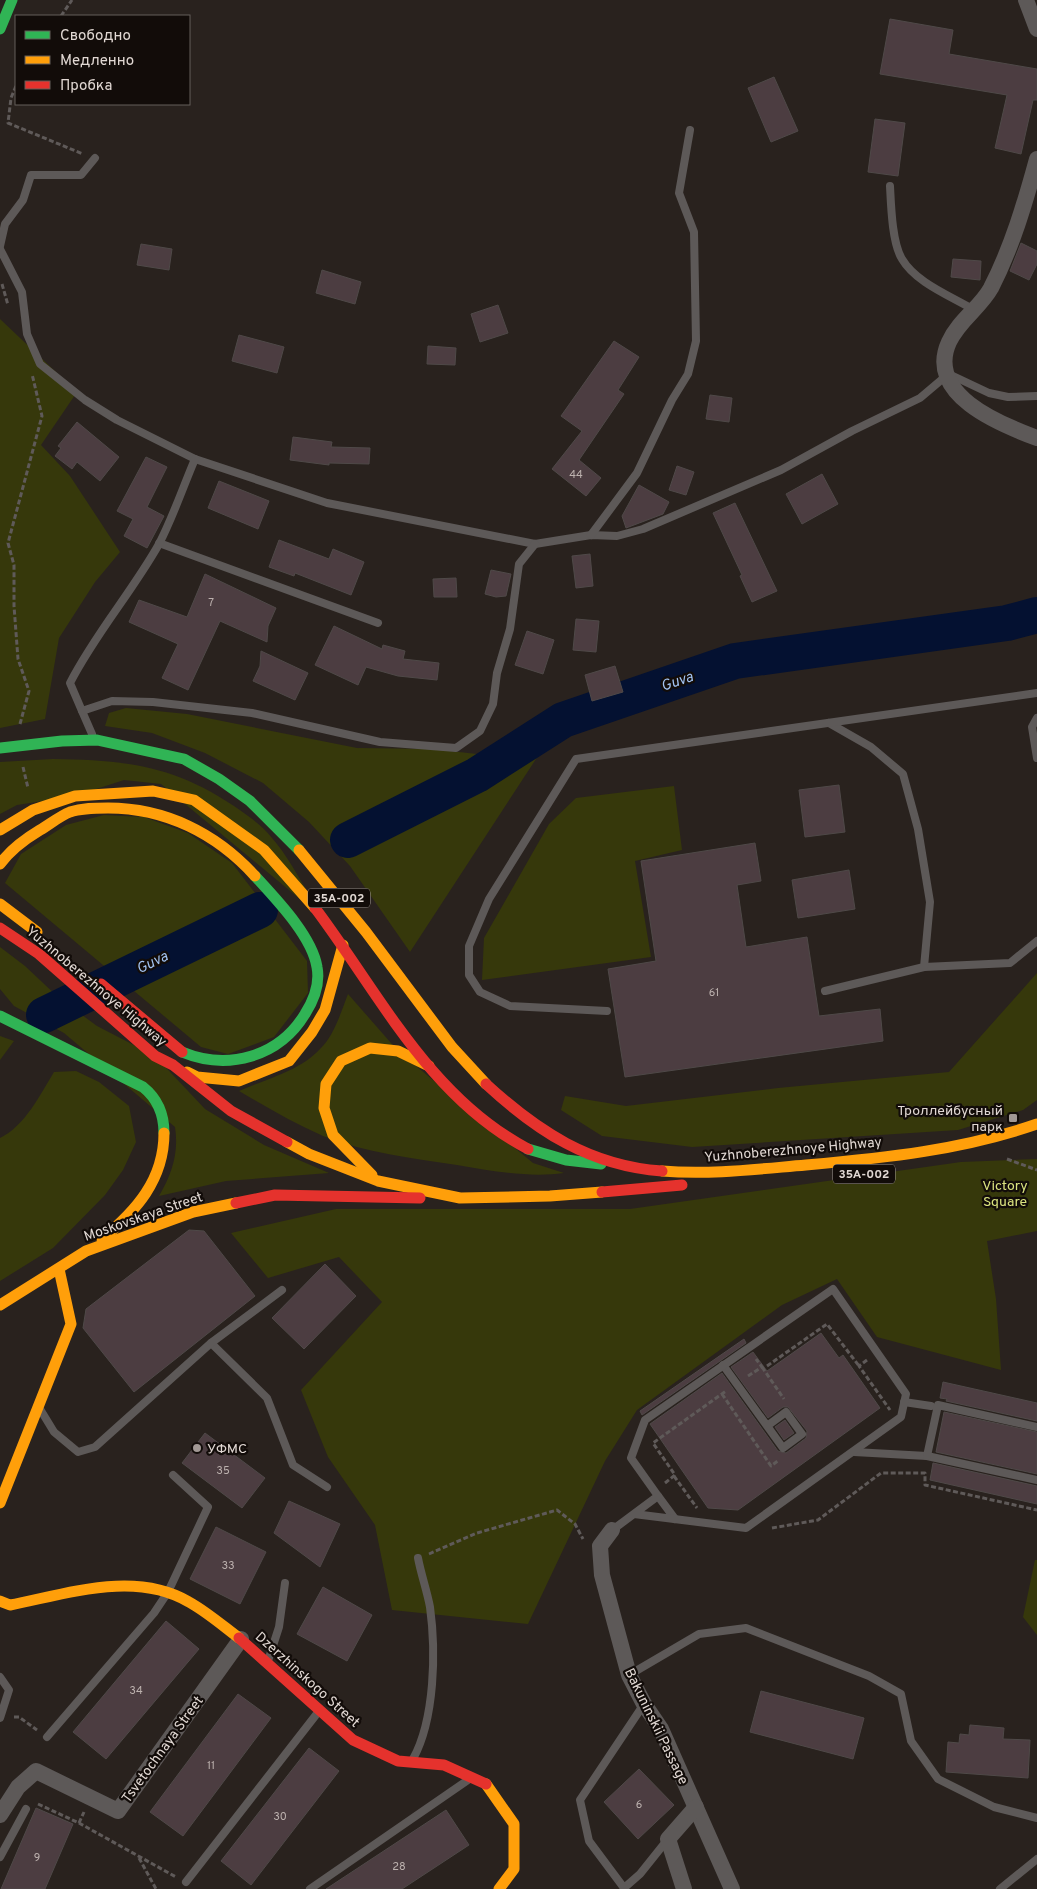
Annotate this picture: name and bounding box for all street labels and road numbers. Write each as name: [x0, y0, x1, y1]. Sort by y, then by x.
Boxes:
road number: 35А-002: [308, 888, 370, 908]
street label: Yuzhnoberezhnoye Highway: [22, 923, 170, 1051]
street label: Yuzhnoberezhnoye Highway: [704, 1134, 883, 1167]
road number: 35А-002: [833, 1164, 895, 1184]
street label: Moskovskaya Street: [82, 1189, 205, 1246]
street label: Dzerzhinskogo Street: [251, 1629, 363, 1731]
street label: Bakuninskii Passage: [620, 1666, 691, 1788]
street label: Tsvetochnaya Street: [119, 1693, 208, 1807]

